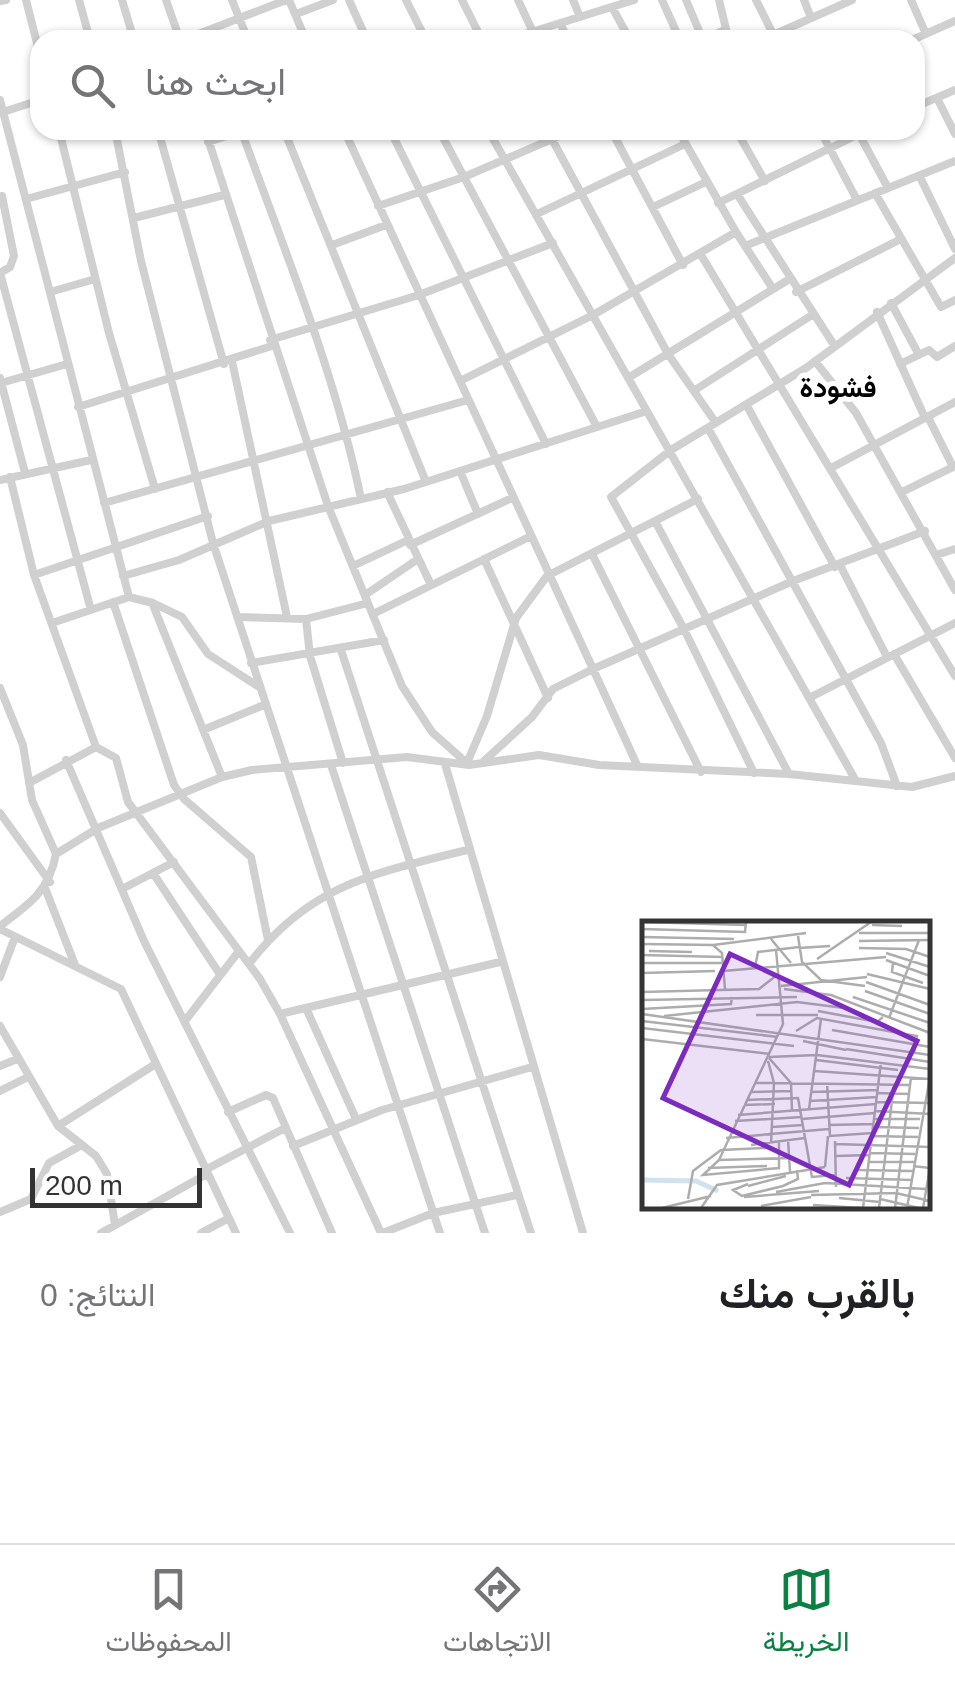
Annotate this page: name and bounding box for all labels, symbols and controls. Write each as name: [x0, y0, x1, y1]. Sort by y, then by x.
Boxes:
search box: [30, 30, 925, 140]
icon: search: [65, 58, 120, 113]
text: ابحث هنا: [145, 61, 286, 103]
district label: فشودة: [800, 372, 876, 405]
inset map: [642, 921, 930, 1208]
scale bar: [30, 1163, 202, 1208]
text: 200 m: [45, 1170, 123, 1201]
text: بالقرب منك: [719, 1270, 915, 1317]
text: النتائج: 0: [40, 1277, 155, 1313]
tab: المحفوظات: [106, 1562, 232, 1666]
tab: الاتجاهات: [443, 1562, 552, 1666]
tab: الخريطة: [763, 1562, 849, 1666]

